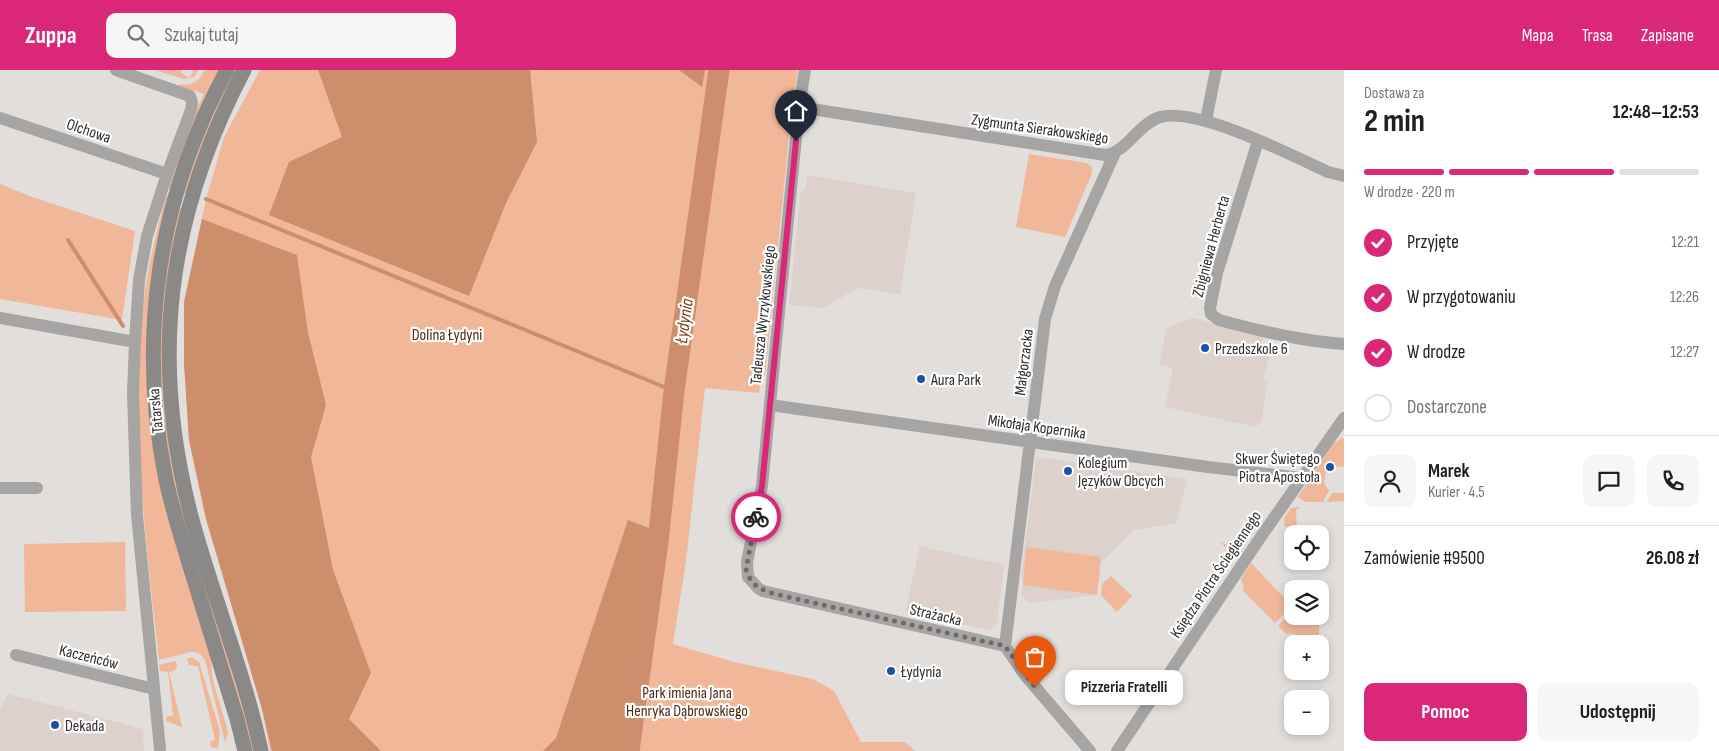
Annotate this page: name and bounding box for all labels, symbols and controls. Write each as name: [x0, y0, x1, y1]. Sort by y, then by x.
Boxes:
search box: [106, 13, 456, 58]
text: Zuppa: [25, 21, 76, 50]
icon: search: [124, 21, 152, 49]
text: Szukaj tutaj: [164, 24, 238, 47]
text: Mapa: [1522, 25, 1554, 46]
text: Trasa: [1582, 25, 1613, 46]
text: Zapisane: [1641, 25, 1694, 46]
text: Dostawa za: [1364, 84, 1425, 103]
pin: [775, 90, 817, 141]
icon: home: [782, 97, 810, 125]
text: 12:48–12:53: [1613, 101, 1699, 124]
text: 2 min: [1364, 102, 1425, 141]
street label: Zygmunta Sierakowskiego: [970, 110, 1110, 149]
street label: Olchowa: [64, 115, 113, 148]
text: W drodze · 220 m: [1364, 183, 1455, 202]
street label: Zbigniewa Herberta: [1189, 194, 1234, 299]
icon: check: [1364, 229, 1392, 257]
text: Przyjęte: [1407, 231, 1459, 254]
text: 12:21: [1671, 233, 1699, 252]
street label: Tadeusza Wyrzykowskiego: [747, 244, 780, 386]
icon: check: [1364, 284, 1392, 312]
text: W przygotowaniu: [1407, 286, 1516, 309]
text: 12:26: [1670, 288, 1699, 307]
water label: Łydynia: [671, 297, 698, 345]
park label: Dolina Łydyni: [412, 326, 482, 345]
street label: Małgorzacka: [1011, 328, 1038, 396]
icon: check: [1364, 339, 1392, 367]
place label: Przedszkole 6: [1215, 340, 1288, 359]
text: W drodze: [1407, 341, 1465, 364]
marker: Przedszkole 6: [1199, 342, 1211, 354]
text: 12:27: [1671, 343, 1699, 362]
place label: Aura Park: [930, 371, 981, 390]
marker: Aura Park: [915, 373, 927, 385]
street label: Tatarska: [145, 388, 168, 434]
text: Dostarczone: [1407, 396, 1487, 419]
street label: Mikołaja Kopernika: [986, 411, 1087, 444]
place label: Skwer Świętego Piotra Apostoła: [1235, 450, 1320, 487]
place label: Kolegium Języków Obcych: [1077, 454, 1164, 491]
button: person: [1364, 455, 1416, 507]
button: chat: [1583, 455, 1635, 507]
button: phone: [1647, 455, 1699, 507]
text: Marek: [1428, 460, 1470, 483]
marker: Skwer Świętego Piotra Apostoła: [1324, 461, 1336, 473]
marker: Kolegium Języków Obcych: [1062, 465, 1074, 477]
text: Kurier · 4.5: [1428, 483, 1485, 502]
courier: [731, 492, 781, 542]
icon: bike: [742, 503, 770, 531]
street label: Księdza Piotra Ściegiennego: [1167, 508, 1266, 642]
map controls: [1284, 525, 1329, 735]
button: locate: [1284, 525, 1329, 570]
text: Zamówienie #9500: [1364, 547, 1485, 570]
text: 26.08 zł: [1646, 547, 1699, 570]
button: layers: [1284, 580, 1329, 625]
street label: Strażacka: [908, 600, 964, 631]
button: +: [1284, 635, 1329, 680]
pin: [1014, 636, 1056, 687]
street label: Kaczeńców: [57, 641, 120, 674]
icon: bag: [1021, 643, 1049, 671]
place label: Łydynia: [900, 663, 941, 682]
marker: Łydynia: [885, 665, 897, 677]
callout: Pizzeria Fratelli: [1065, 670, 1182, 704]
text: Pizzeria Fratelli: [1081, 678, 1167, 697]
button: Pomoc: [1364, 683, 1527, 741]
button: Udostępnij: [1537, 683, 1699, 741]
park label: Park imienia Jana Henryka Dąbrowskiego: [626, 684, 748, 721]
button: −: [1284, 690, 1329, 735]
place label: Dekada: [65, 717, 104, 736]
marker: Dekada: [49, 719, 61, 731]

